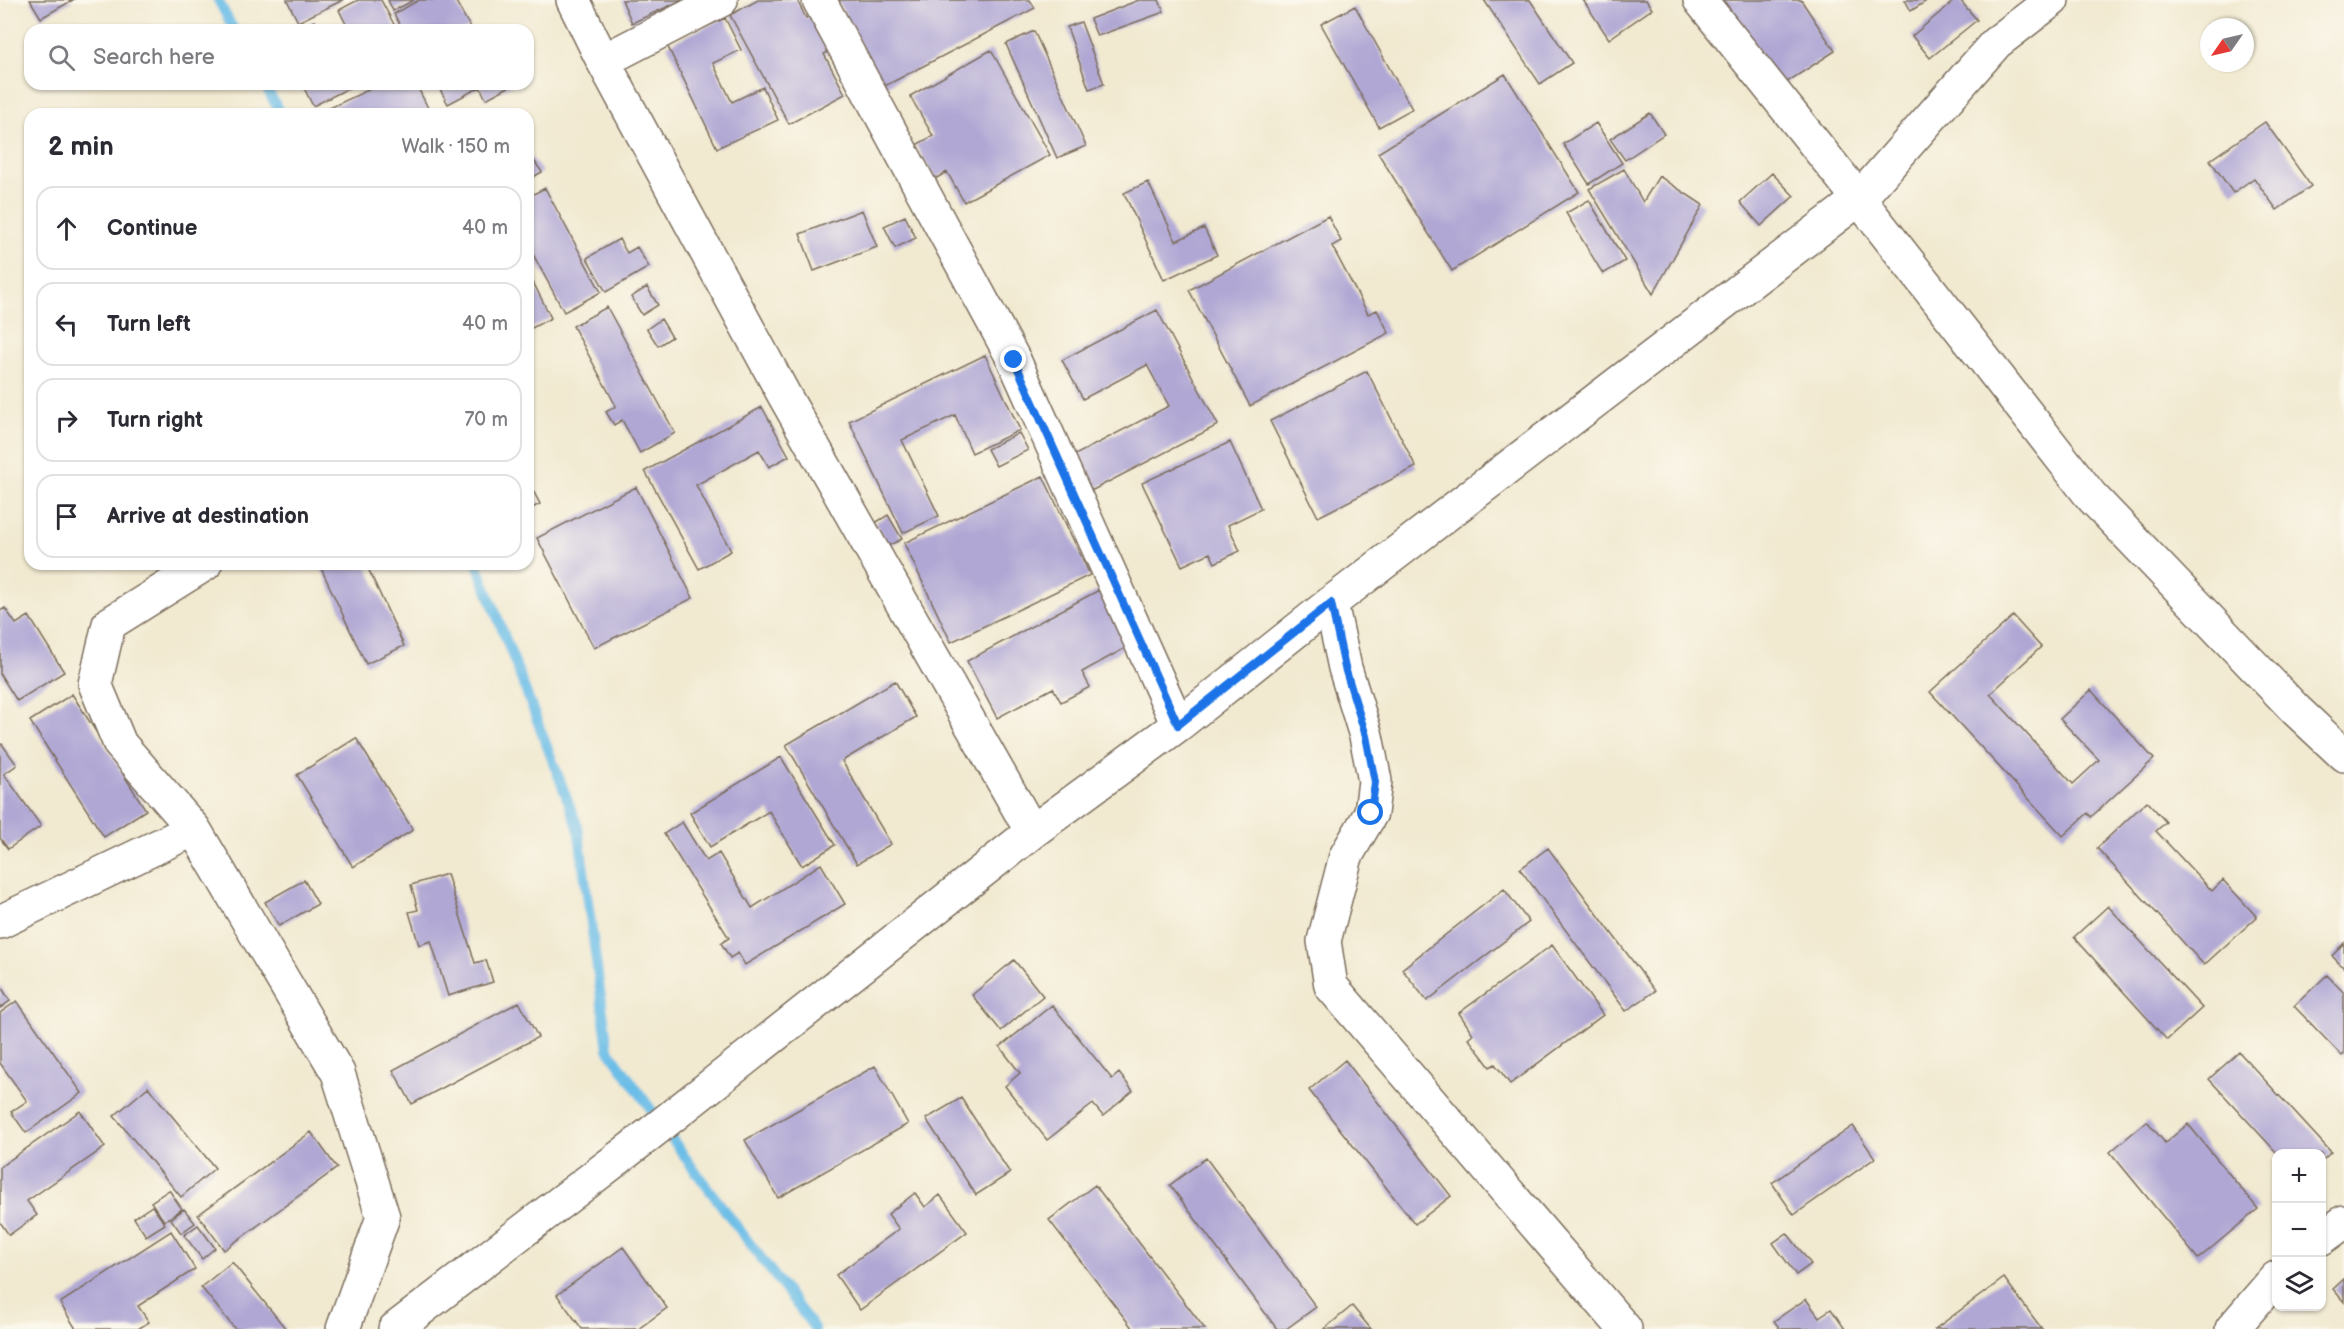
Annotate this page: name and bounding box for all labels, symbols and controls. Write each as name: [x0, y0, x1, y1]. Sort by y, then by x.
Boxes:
north arrow: [2200, 18, 2254, 72]
search box: [24, 24, 534, 90]
icon: search: [45, 41, 78, 74]
text: Search here: [93, 44, 215, 71]
text: 2 min: [48, 132, 114, 163]
text: Walk · 150 m: [401, 135, 510, 159]
icon: ahead: [50, 212, 83, 245]
text: Continue: [107, 215, 197, 242]
text: 40 m: [462, 216, 508, 240]
icon: left: [50, 308, 83, 341]
text: Turn left: [107, 311, 191, 338]
text: 40 m: [462, 312, 508, 336]
route end: [1000, 346, 1026, 372]
icon: right: [50, 404, 83, 437]
text: Turn right: [107, 407, 203, 434]
text: 70 m: [464, 408, 508, 432]
icon: arrive: [50, 500, 83, 533]
text: Arrive at destination: [107, 503, 309, 530]
route start: [1357, 799, 1383, 825]
map controls: [2272, 1149, 2326, 1311]
button: +: [2272, 1149, 2326, 1203]
button: −: [2272, 1203, 2326, 1257]
button: layers: [2272, 1257, 2326, 1311]

